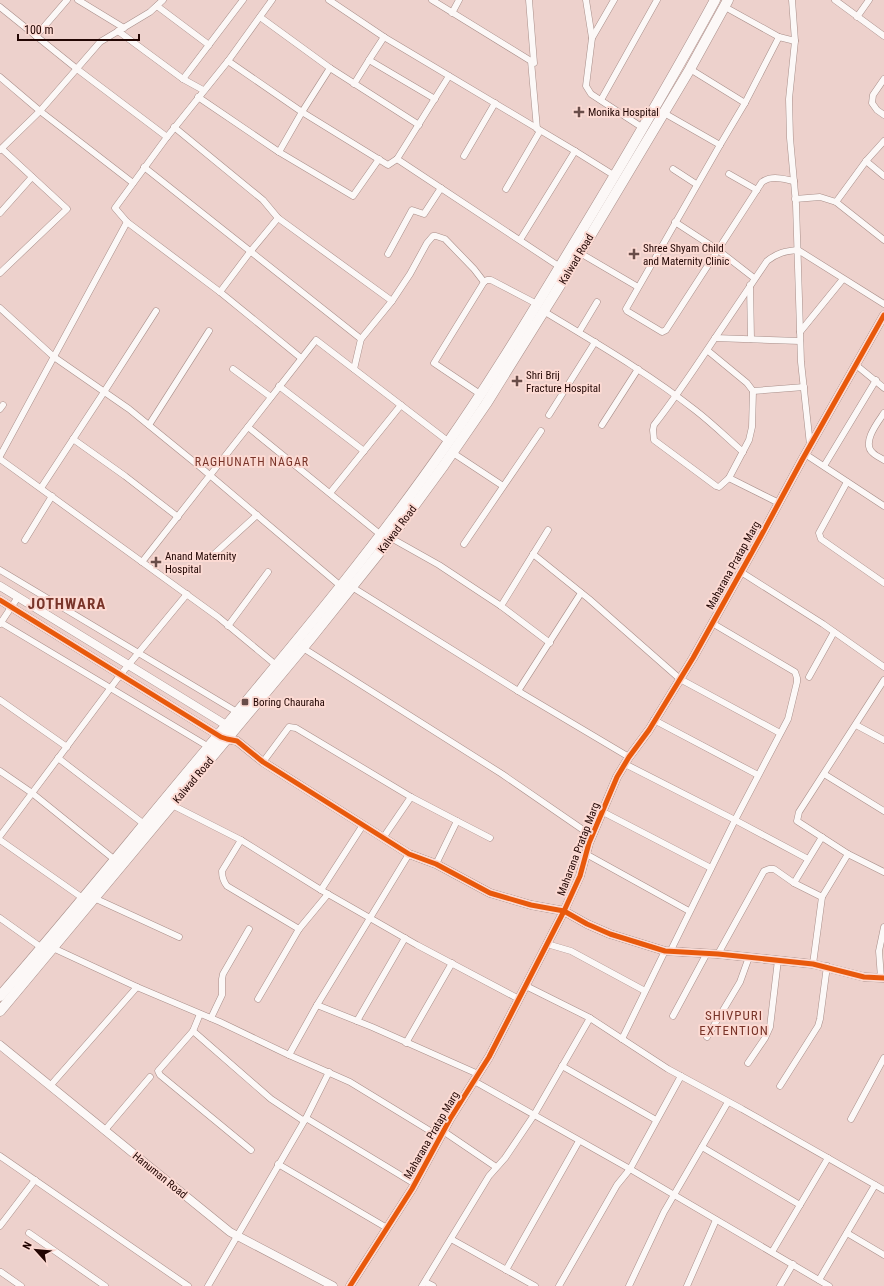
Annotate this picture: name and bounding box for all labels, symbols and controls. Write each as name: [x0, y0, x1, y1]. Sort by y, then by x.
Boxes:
scale bar: [18, 16, 139, 42]
text: 100 m: [24, 23, 54, 37]
marker: Monika Hospital: [573, 106, 585, 118]
place label: Monika Hospital: [588, 106, 659, 119]
street label: Kalwad Road: [556, 232, 596, 287]
place label: Shree Shyam Child and Maternity Clinic: [643, 242, 729, 268]
marker: Shree Shyam Child and Maternity Clinic: [628, 248, 640, 260]
place label: Shri Brij Fracture Hospital: [526, 369, 601, 395]
marker: Shri Brij Fracture Hospital: [511, 375, 523, 387]
district label: RAGHUNATH NAGAR: [195, 455, 309, 469]
street label: Kalwad Road: [375, 503, 420, 556]
street label: Maharana Pratap Marg: [704, 519, 763, 612]
place label: Anand Maternity Hospital: [165, 550, 237, 576]
marker: Anand Maternity Hospital: [150, 556, 162, 568]
district label: JOTHWARA: [28, 595, 106, 613]
place label: Boring Chauraha: [253, 696, 325, 709]
marker: Boring Chauraha: [240, 697, 250, 707]
street label: Kalwad Road: [170, 755, 216, 806]
street label: Maharana Pratap Marg: [555, 801, 602, 898]
district label: SHIVPURI EXTENTION: [699, 1008, 769, 1038]
street label: Maharana Pratap Marg: [401, 1089, 462, 1181]
street label: Hanuman Road: [130, 1149, 190, 1201]
north arrow: [16, 1230, 56, 1270]
text: N: [20, 1240, 35, 1252]

